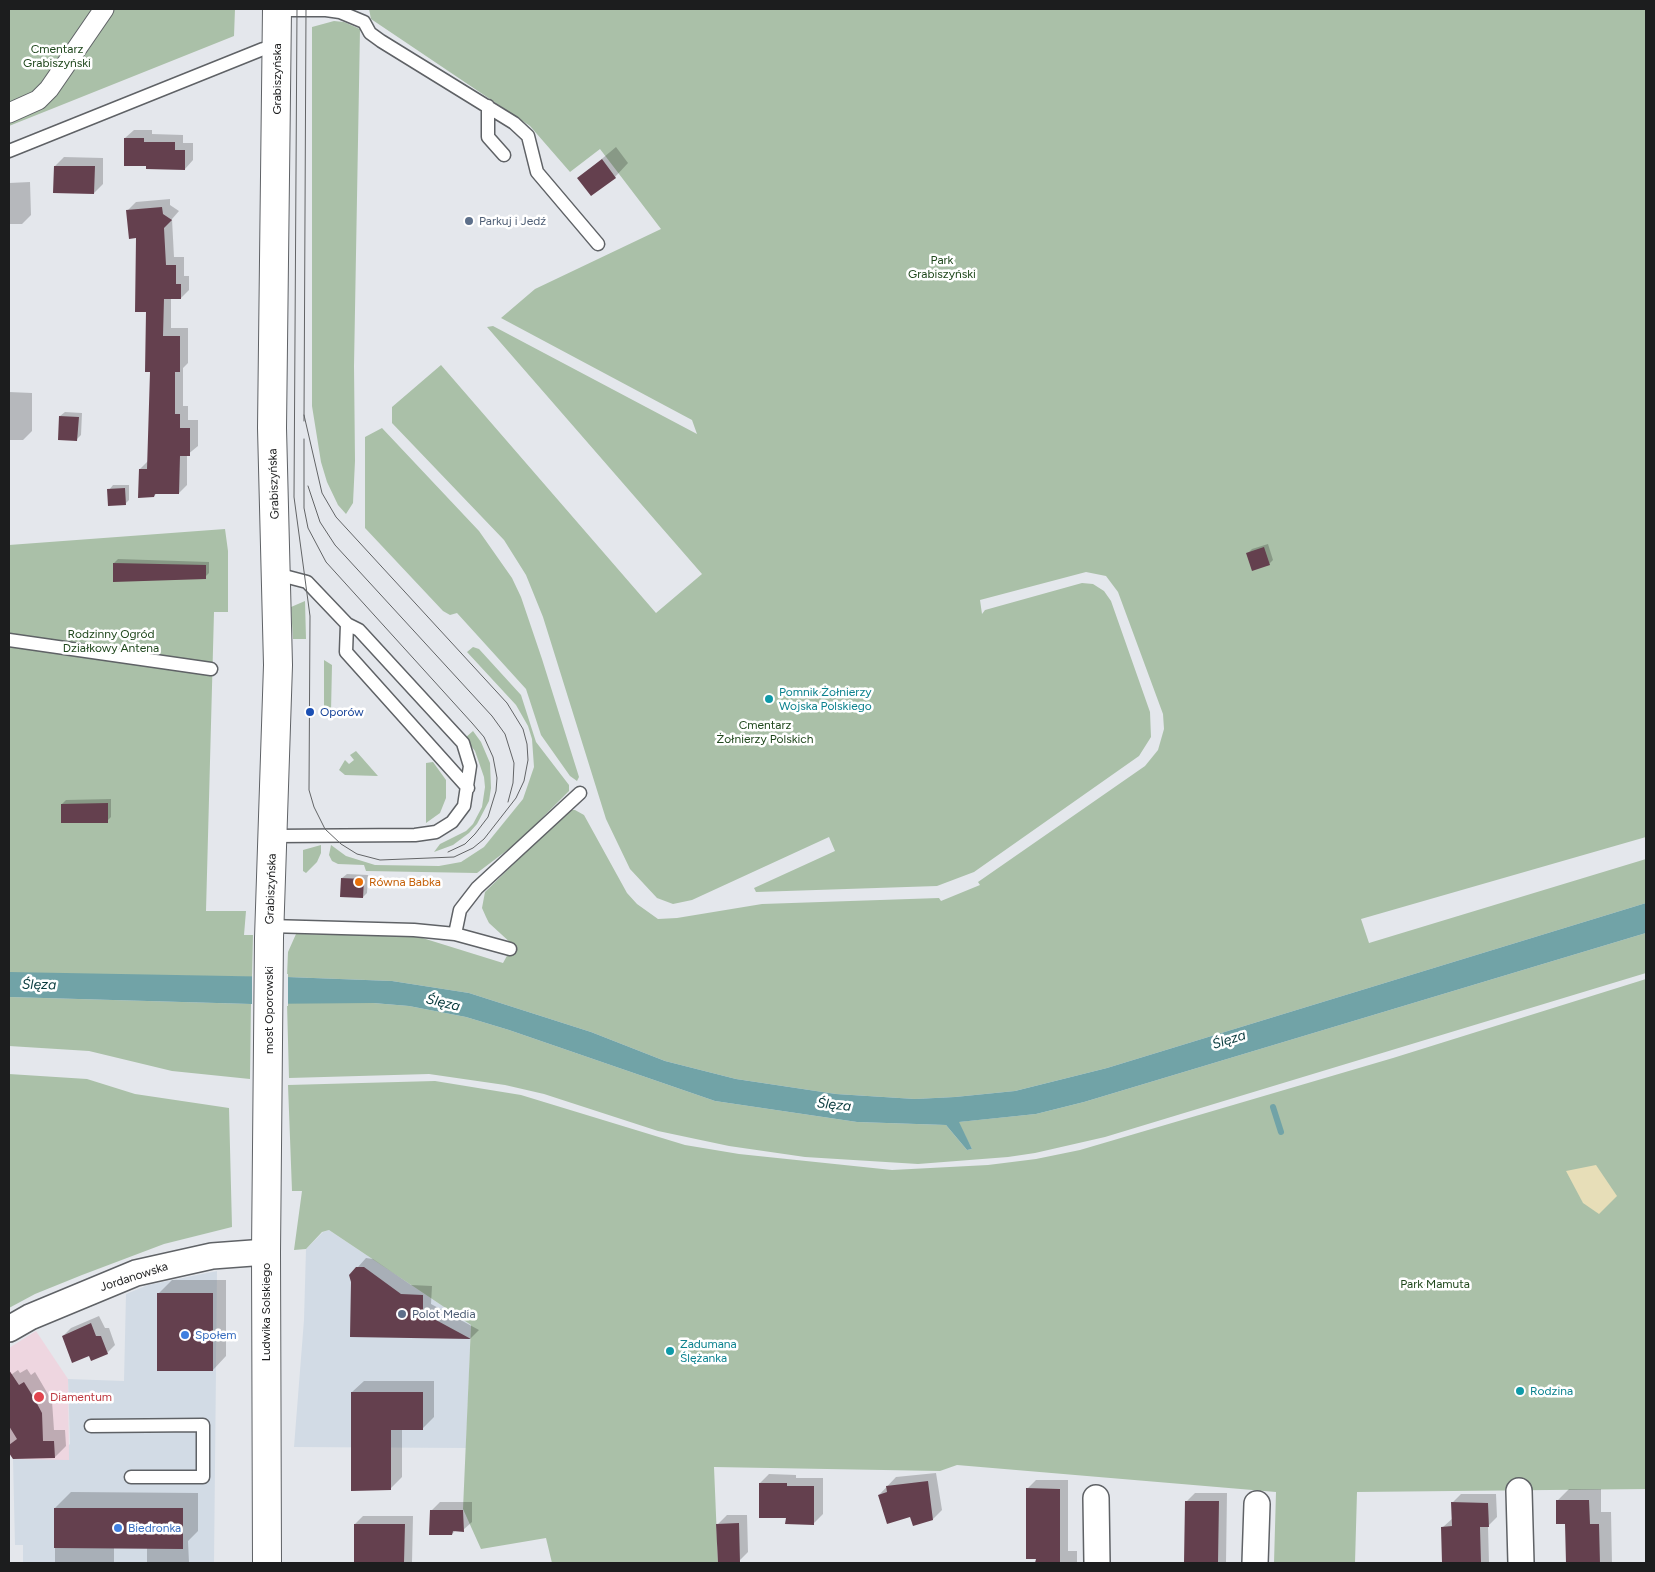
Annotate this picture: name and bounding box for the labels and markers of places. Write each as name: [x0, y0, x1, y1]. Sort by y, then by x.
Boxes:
place label: Parkuj i Jedź: [479, 214, 546, 228]
marker: Parkuj i Jedź: [463, 215, 475, 227]
place label: Pomnik Żołnierzy Wojska Polskiego: [779, 685, 872, 713]
marker: Pomnik Żołnierzy Wojska Polskiego: [763, 693, 775, 705]
place label: Oporów: [320, 705, 364, 719]
marker: Oporów: [304, 706, 316, 718]
place label: Równa Babka: [369, 875, 441, 889]
marker: Równa Babka: [353, 876, 365, 888]
place label: Polot Media: [412, 1307, 476, 1321]
marker: Polot Media: [396, 1308, 408, 1320]
place label: Społem: [195, 1328, 237, 1342]
marker: Społem: [179, 1329, 191, 1341]
place label: Zadumana Ślężanka: [680, 1337, 737, 1365]
marker: Zadumana Ślężanka: [664, 1345, 676, 1357]
place label: Rodzina: [1530, 1384, 1573, 1398]
marker: Rodzina: [1514, 1385, 1526, 1397]
marker: Diamentum: [32, 1390, 46, 1404]
place label: Diamentum: [50, 1390, 112, 1404]
place label: Biedronka: [128, 1521, 181, 1535]
marker: Biedronka: [112, 1522, 124, 1534]

